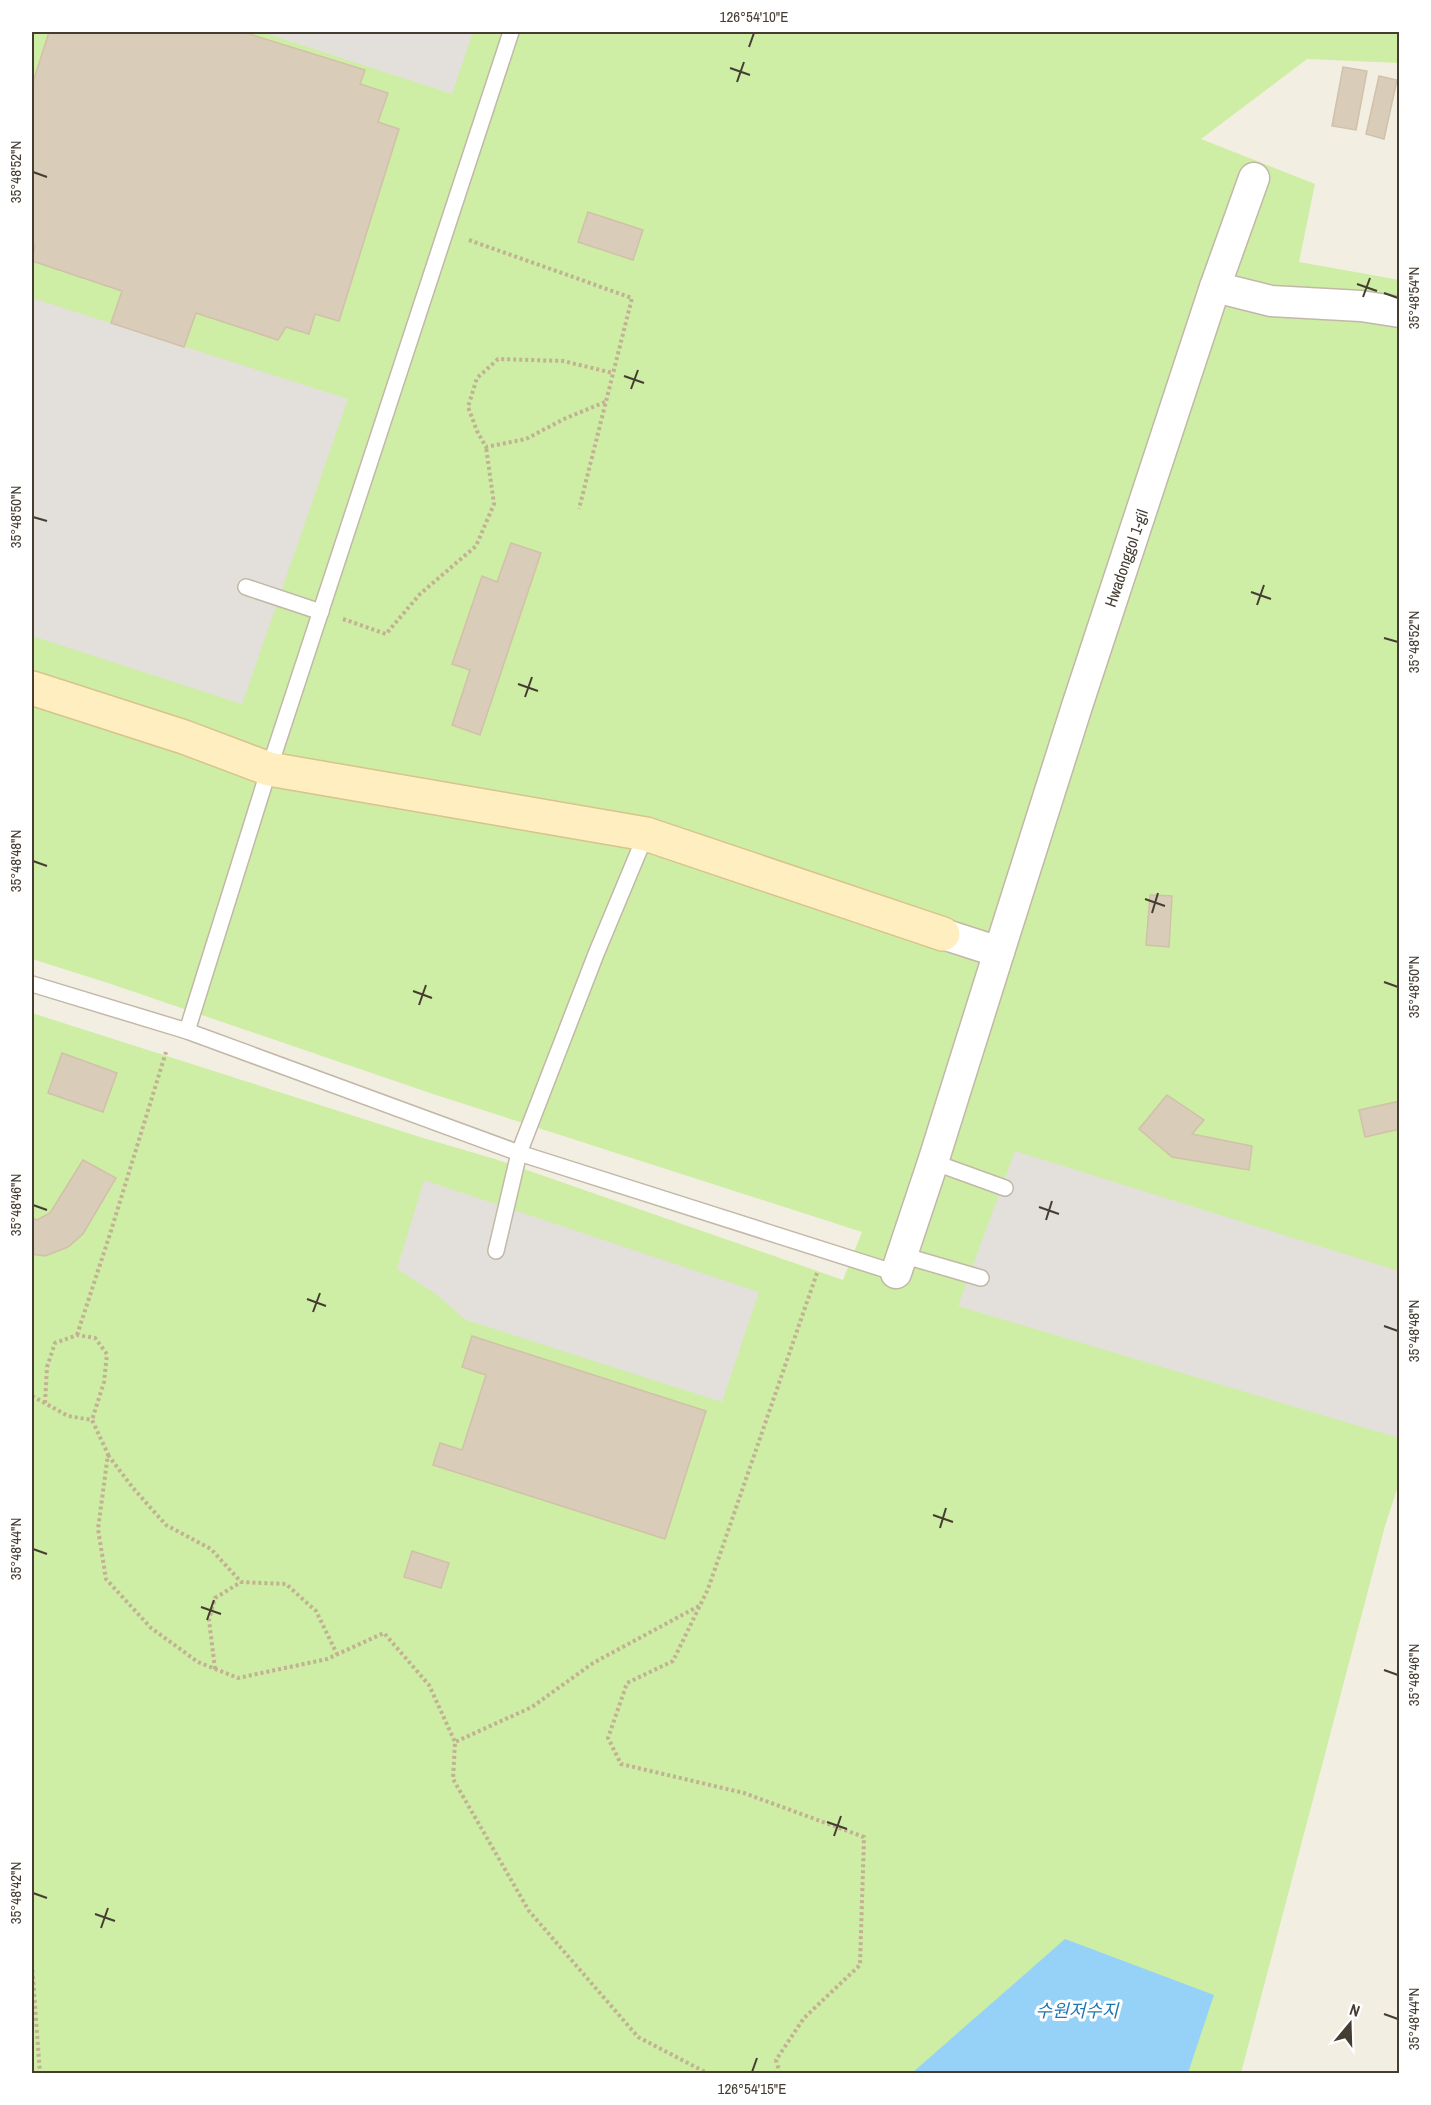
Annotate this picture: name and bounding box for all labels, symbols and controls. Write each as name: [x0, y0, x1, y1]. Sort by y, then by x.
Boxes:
text: 126°54'10"E: [720, 6, 788, 27]
text: 35°48'52"N: [5, 141, 26, 203]
text: 35°48'54"N: [1403, 267, 1424, 329]
text: 35°48'50"N: [5, 486, 26, 548]
street label: Hwadonggol 1-gil: [1099, 506, 1153, 610]
text: 35°48'52"N: [1403, 611, 1424, 673]
text: 35°48'48"N: [5, 830, 26, 892]
text: 35°48'50"N: [1403, 956, 1424, 1018]
text: 35°48'46"N: [5, 1174, 26, 1236]
text: 35°48'48"N: [1403, 1300, 1424, 1362]
text: 35°48'44"N: [5, 1518, 26, 1580]
text: 35°48'46"N: [1403, 1644, 1424, 1706]
text: 35°48'42"N: [5, 1862, 26, 1924]
text: 35°48'44"N: [1403, 1988, 1424, 2050]
north arrow: [1320, 1994, 1380, 2054]
water label: 수원저수지: [1036, 1998, 1120, 2023]
text: N: [1347, 1998, 1363, 2022]
text: 126°54'15"E: [718, 2078, 786, 2099]

